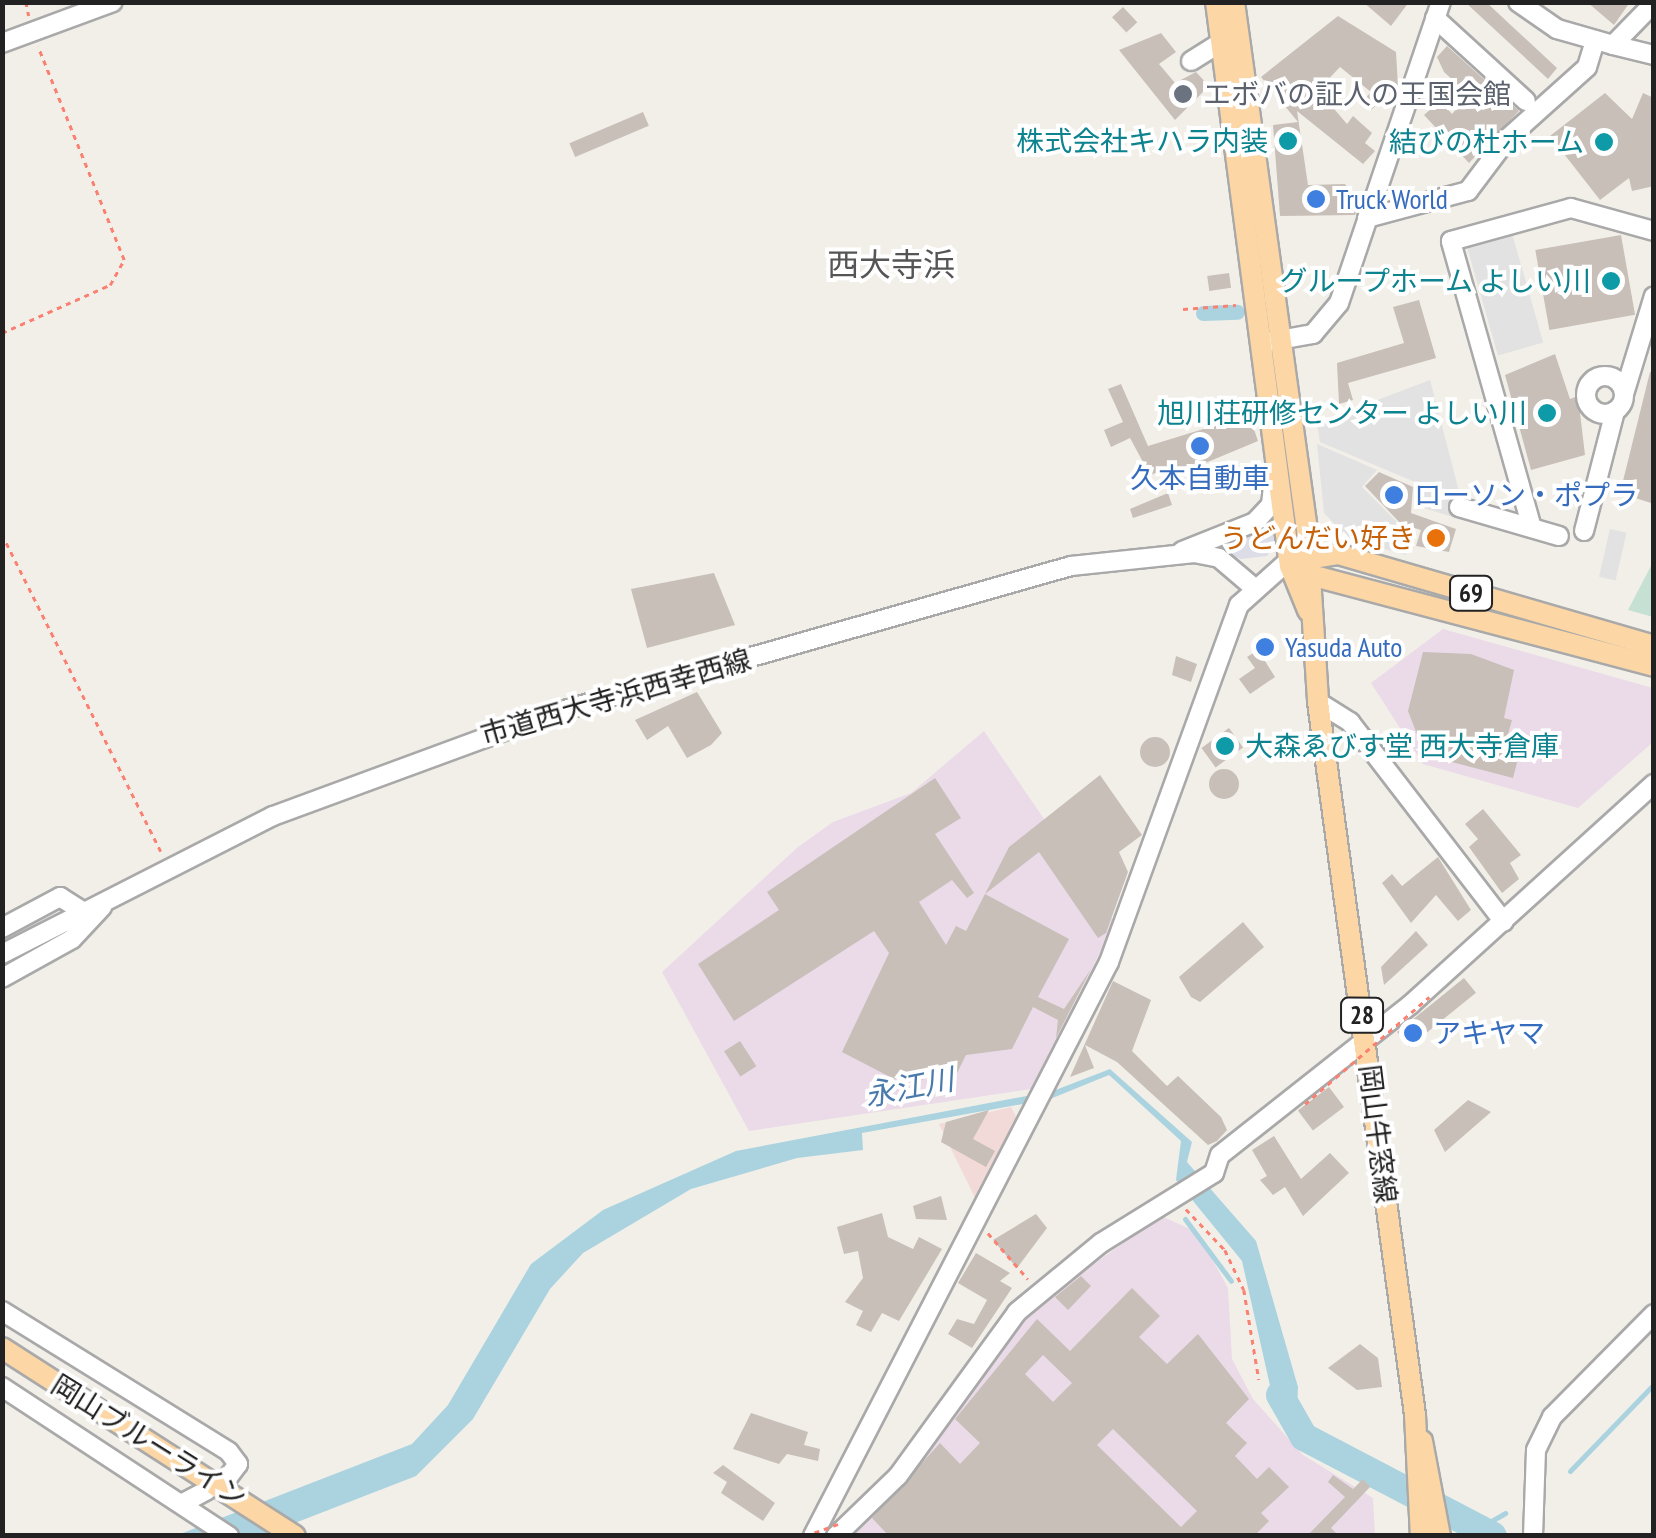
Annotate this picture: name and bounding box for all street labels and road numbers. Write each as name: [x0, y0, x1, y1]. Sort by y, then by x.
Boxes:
road number: 69: [1448, 573, 1494, 613]
street label: 市道西大寺浜西幸西線: [477, 642, 755, 752]
road number: 28: [1340, 995, 1384, 1035]
street label: 岡山牛窓線: [1353, 1062, 1403, 1206]
street label: 岡山ブルーライン: [45, 1367, 253, 1515]

